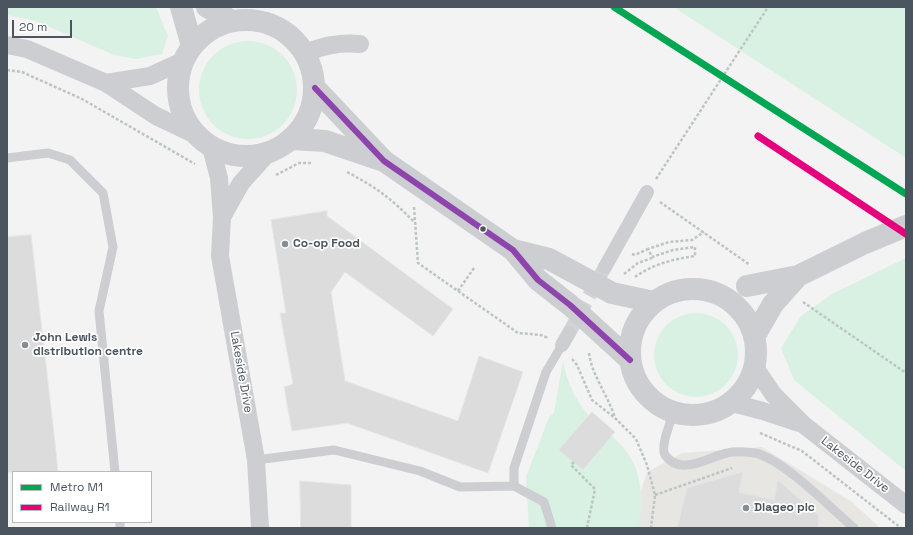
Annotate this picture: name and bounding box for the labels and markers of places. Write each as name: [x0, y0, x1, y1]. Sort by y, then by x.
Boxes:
unlabelled marker: [478, 224, 488, 234]
place label: Co-op Food: [293, 237, 360, 251]
marker: Co-op Food: [280, 239, 290, 249]
place label: John Lewis distribution centre: [33, 331, 143, 359]
marker: John Lewis distribution centre: [20, 340, 30, 350]
place label: Diageo plc: [754, 501, 815, 515]
marker: Diageo plc: [741, 503, 751, 513]

